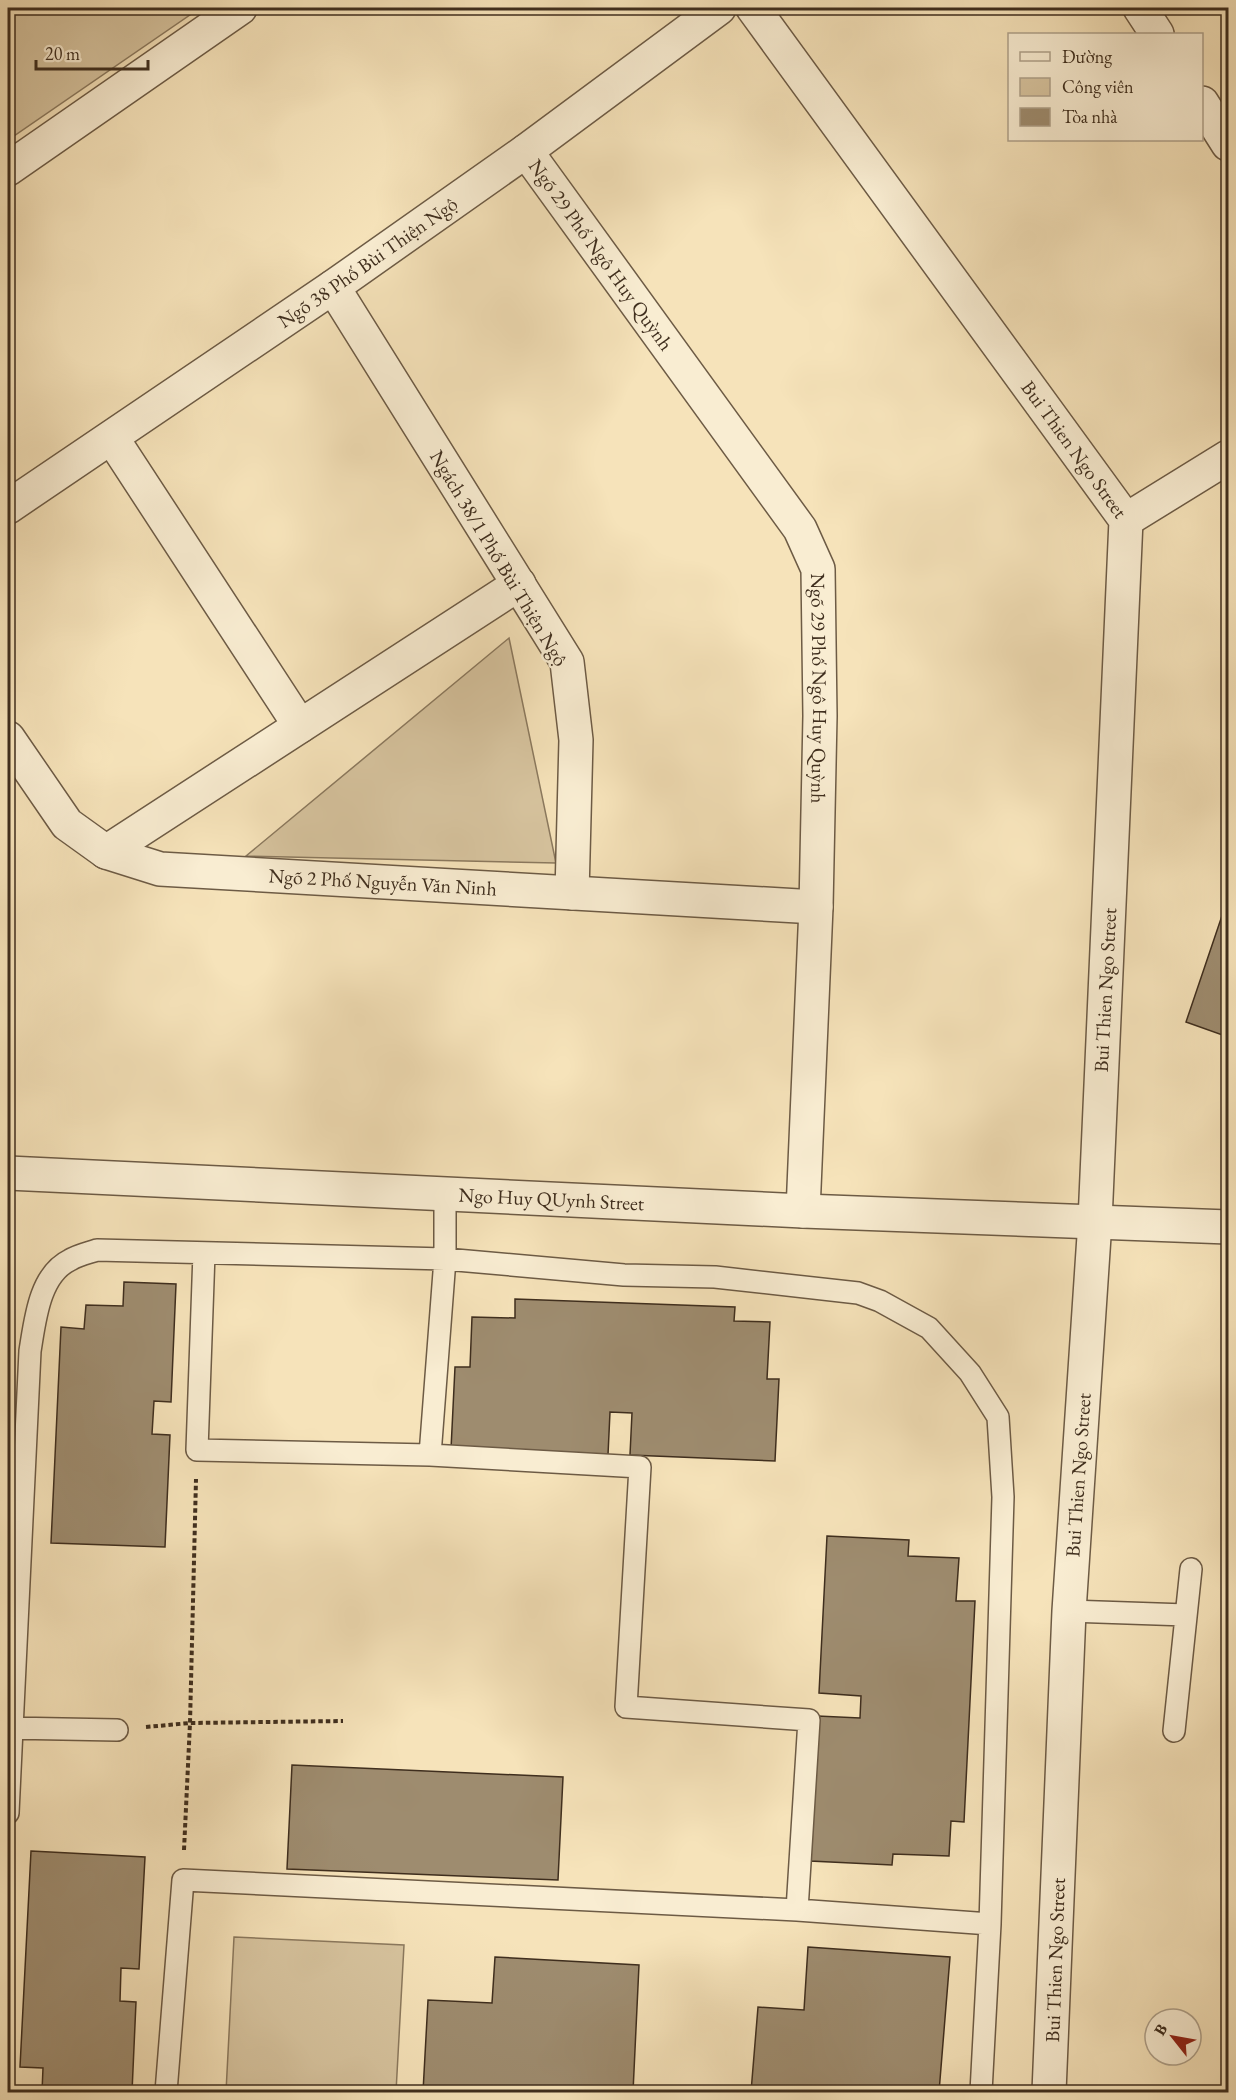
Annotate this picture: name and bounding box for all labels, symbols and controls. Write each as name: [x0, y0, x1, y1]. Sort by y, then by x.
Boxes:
scale bar: [36, 33, 148, 71]
legend: [1008, 33, 1203, 141]
text: 20 m: [45, 42, 80, 65]
text: Đường: [1062, 45, 1112, 68]
text: Công viên: [1062, 75, 1134, 98]
text: Tòa nhà: [1062, 105, 1118, 128]
street label: Ngõ 29 Phố Ngô Huy Quỳnh: [523, 154, 679, 356]
street label: Ngõ 38 Phố Bùi Thiện Ngộ: [273, 190, 463, 334]
street label: Bui Thien Ngo Street: [1016, 375, 1134, 524]
street label: Ngách 38/1 Phố Bùi Thiện Ngộ: [424, 445, 574, 671]
street label: Ngõ 29 Phố Ngô Huy Quỳnh: [805, 573, 833, 804]
street label: Ngõ 2 Phố Nguyễn Văn Ninh: [268, 862, 498, 901]
street label: Bui Thien Ngo Street: [1088, 906, 1122, 1073]
street label: Ngo Huy QUynh Street: [458, 1182, 645, 1216]
street label: Bui Thien Ngo Street: [1059, 1391, 1097, 1558]
street label: Bui Thien Ngo Street: [1039, 1877, 1071, 2043]
north arrow: [1143, 2007, 1203, 2067]
text: B: [1149, 2020, 1172, 2039]

